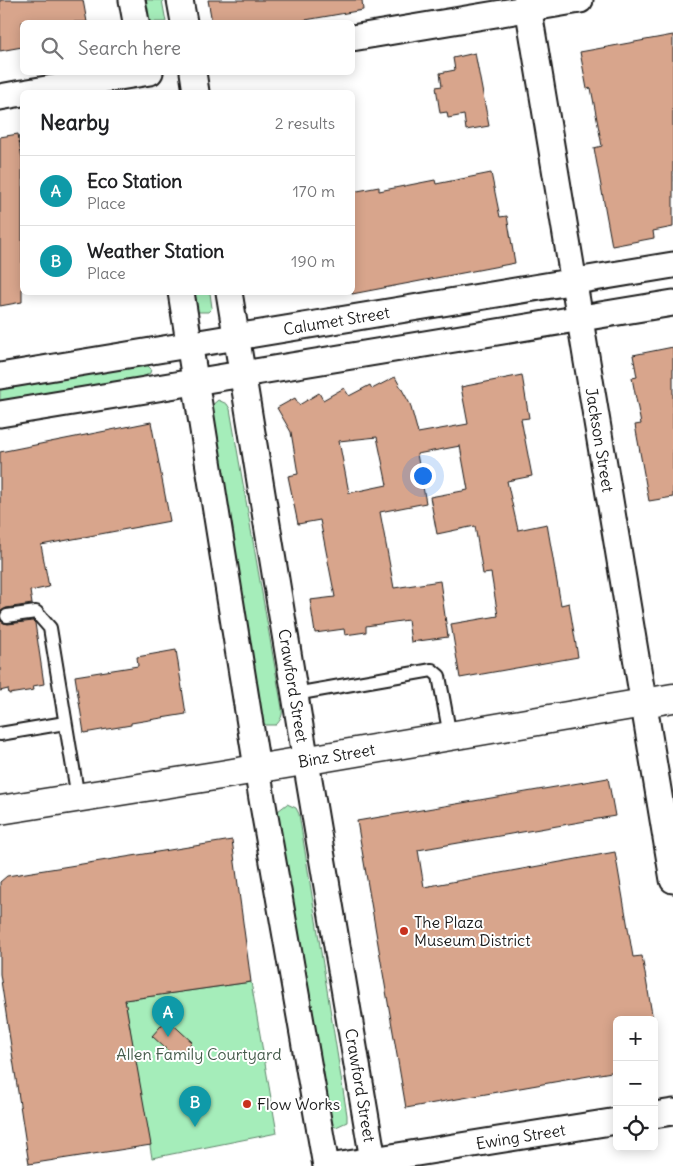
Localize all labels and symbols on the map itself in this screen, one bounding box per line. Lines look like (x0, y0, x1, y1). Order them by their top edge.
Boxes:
street label: Calumet Street (282, 302, 392, 339)
street label: Jackson Street (581, 386, 619, 494)
your location (410, 463, 436, 489)
street label: Crawford Street (274, 627, 313, 745)
street label: Binz Street (297, 739, 377, 772)
place label: The Plaza Museum District (414, 912, 531, 950)
marker: The Plaza Museum District (398, 925, 410, 937)
pin: A (152, 996, 184, 1037)
street label: Crawford Street (341, 1027, 380, 1144)
park label: Allen Family Courtyard (116, 1044, 282, 1064)
pin: B (179, 1086, 211, 1127)
place label: Flow Works (257, 1094, 340, 1114)
marker: Flow Works (241, 1098, 253, 1110)
street label: Ewing Street (475, 1119, 567, 1153)

